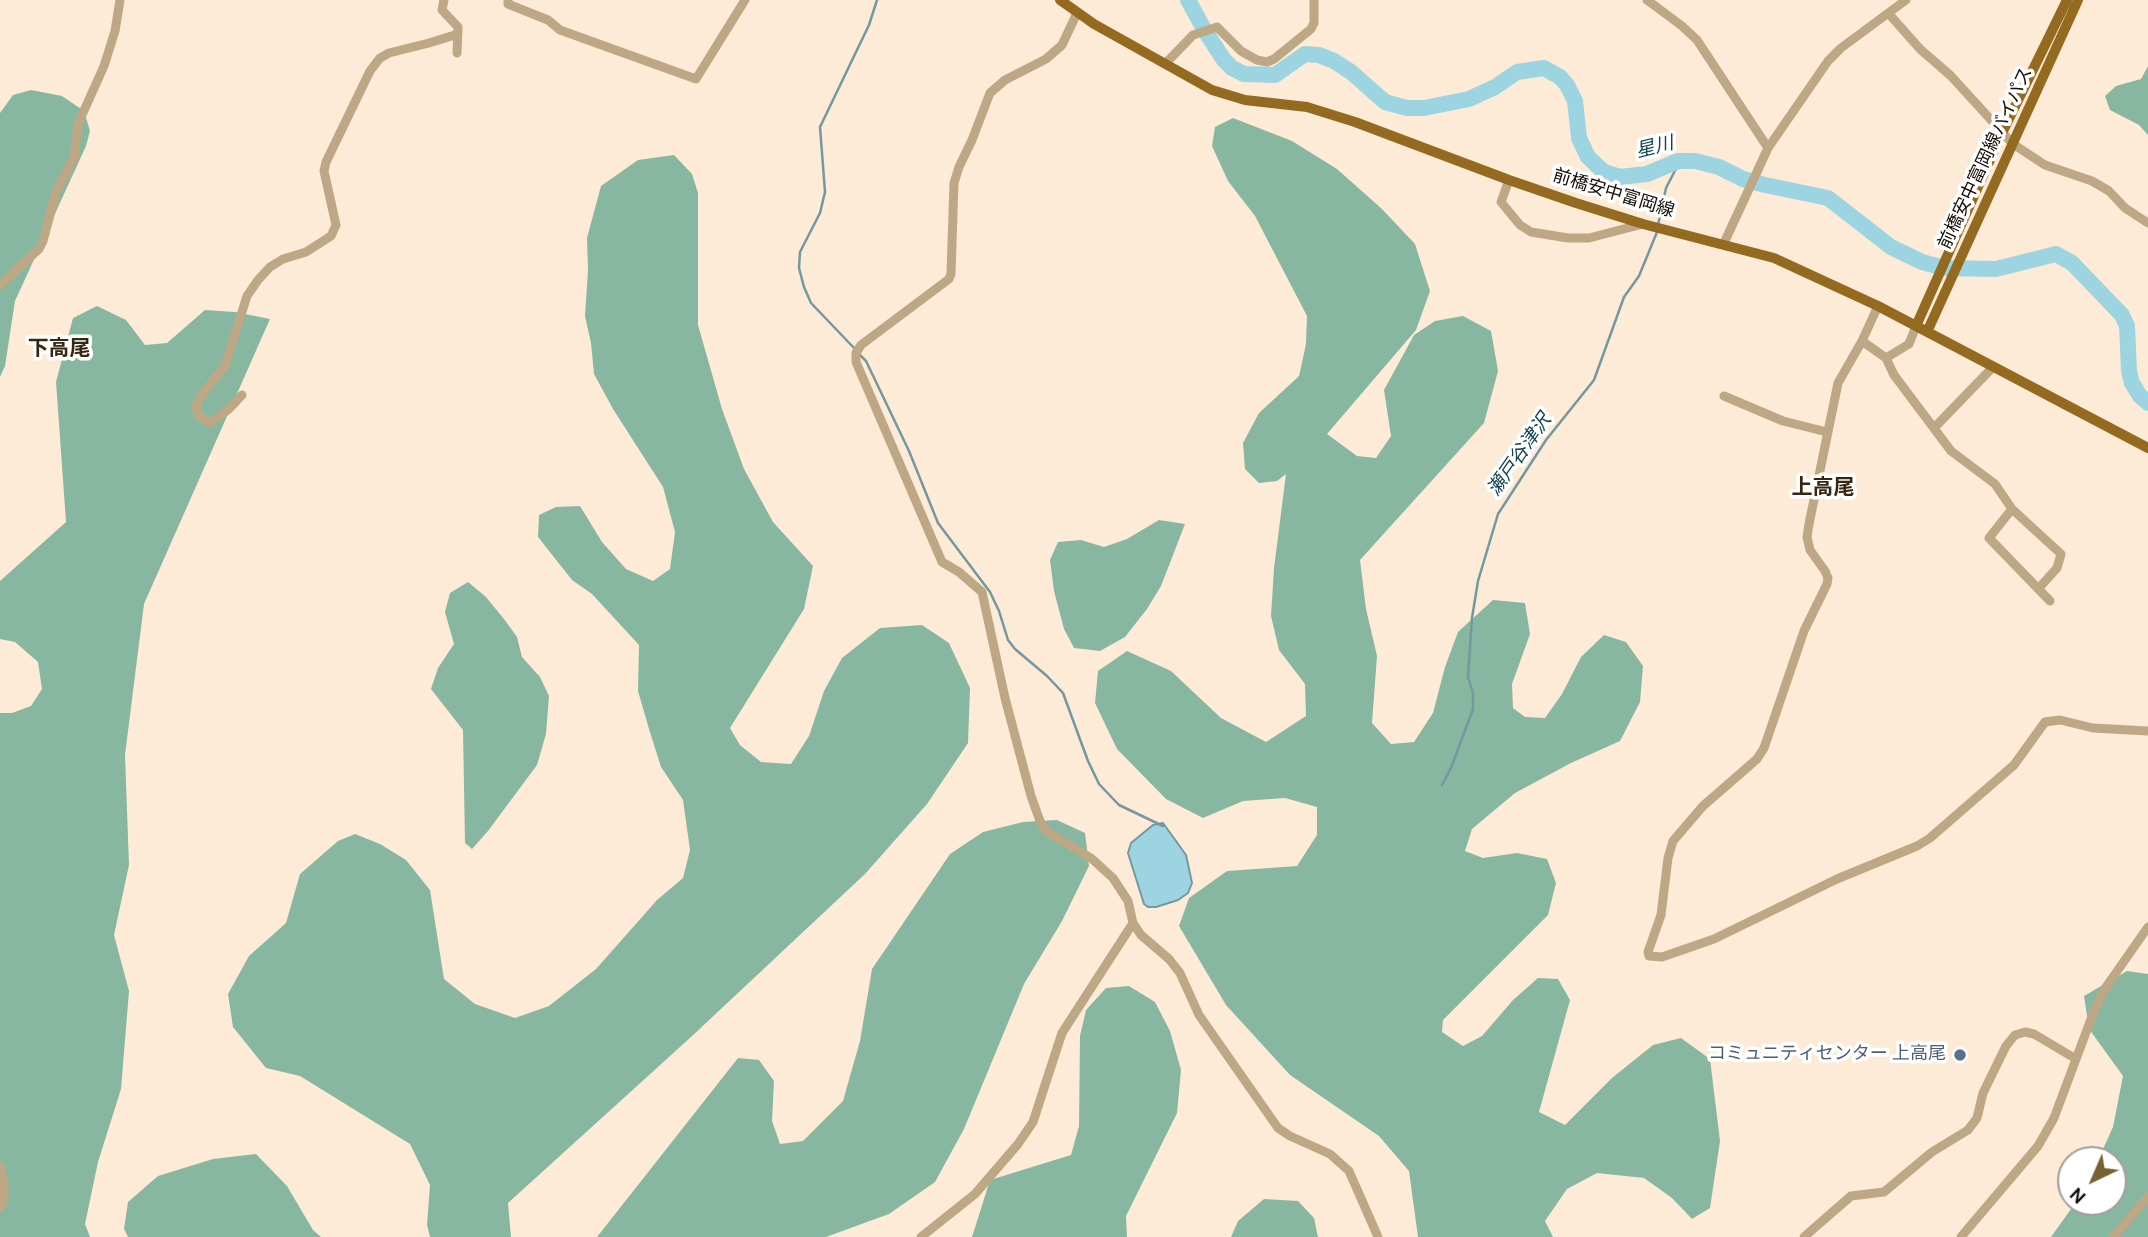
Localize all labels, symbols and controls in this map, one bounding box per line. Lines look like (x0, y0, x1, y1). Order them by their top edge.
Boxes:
street label: 前橋安中富岡線バイパス (1935, 65, 2039, 253)
water label: 星川 (1634, 133, 1676, 165)
street label: 前橋安中富岡線 (1550, 166, 1676, 224)
district label: 下高尾 (28, 338, 90, 364)
water label: 瀬戸谷津沢 (1484, 411, 1558, 501)
district label: 上高尾 (1792, 477, 1854, 503)
place label: コミュニティセンター 上高尾 (1708, 1044, 1946, 1066)
marker: コミュニティセンター 上高尾 (1952, 1047, 1968, 1063)
north arrow (2057, 1146, 2127, 1216)
text: N (2066, 1181, 2092, 1208)

